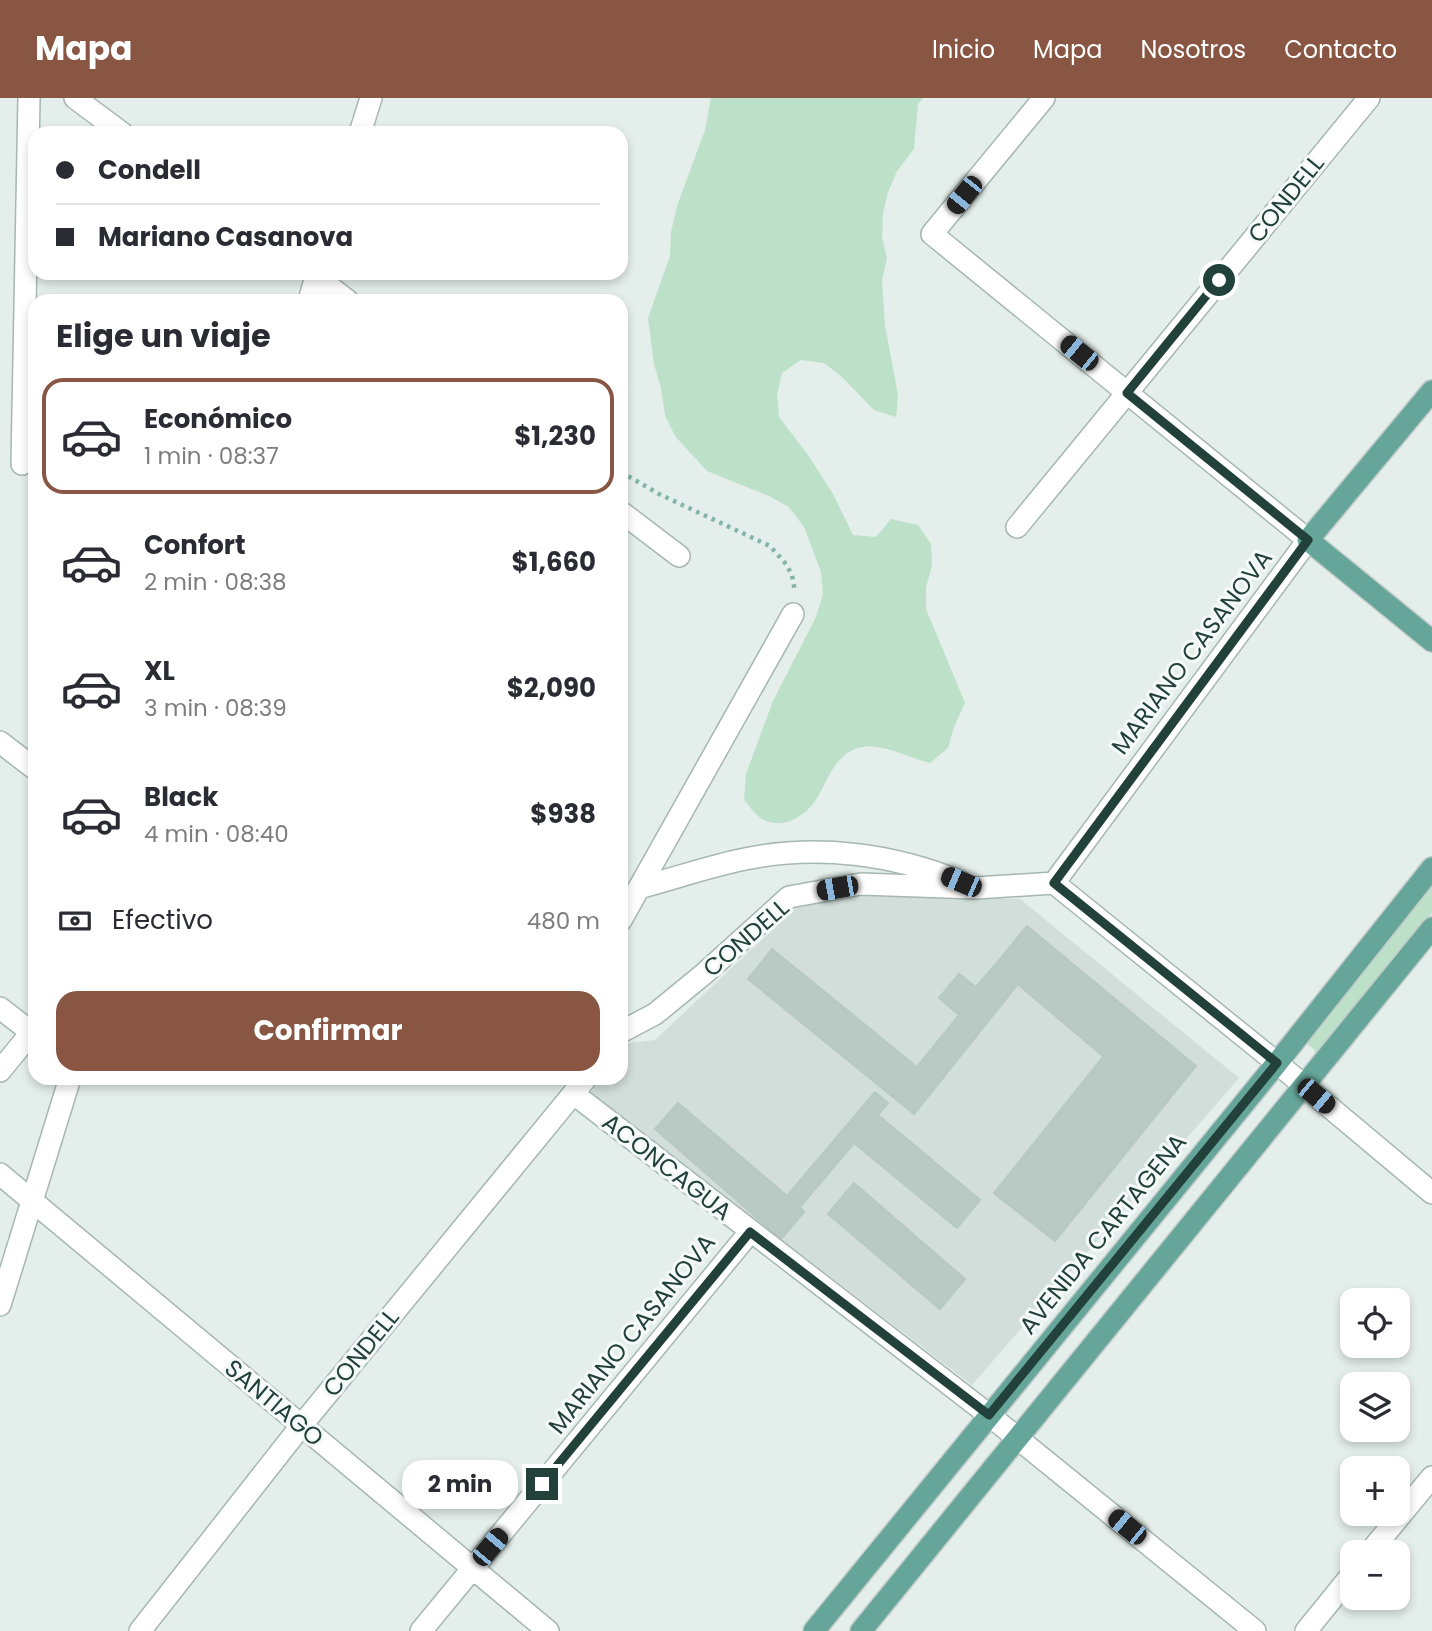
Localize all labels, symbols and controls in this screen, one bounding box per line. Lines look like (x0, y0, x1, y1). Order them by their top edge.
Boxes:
text: Mapa (35, 25, 133, 72)
text: Inicio (932, 33, 995, 66)
text: Mapa (1033, 33, 1102, 66)
text: Nosotros (1140, 33, 1246, 66)
text: Contacto (1284, 33, 1397, 66)
street label: CONDELL (1240, 148, 1331, 250)
text: Condell (98, 152, 201, 188)
car (943, 172, 986, 218)
text: Mariano Casanova (98, 219, 353, 255)
route start (1203, 264, 1235, 296)
text: Elige un viaje (56, 313, 271, 358)
car (1057, 332, 1102, 374)
text: Económico (144, 401, 292, 437)
icon: car (60, 405, 123, 468)
text: $1,230 (514, 418, 596, 454)
text: 1 min · 08:37 (144, 440, 279, 472)
text: Confort (144, 527, 246, 563)
icon: car (60, 531, 123, 594)
street label: MARIANO CASANOVA (1104, 542, 1280, 761)
text: $1,660 (512, 544, 596, 580)
text: 2 min · 08:38 (144, 566, 287, 598)
text: XL (144, 653, 175, 689)
icon: car (60, 657, 123, 720)
text: $2,090 (507, 670, 596, 706)
text: 3 min · 08:39 (144, 692, 287, 724)
text: Black (144, 779, 218, 815)
icon: car (60, 783, 123, 846)
text: $938 (530, 796, 596, 832)
text: 4 min · 08:40 (144, 818, 289, 850)
car (938, 864, 985, 900)
car (815, 874, 860, 902)
street label: CONDELL (695, 891, 796, 984)
icon: cash (56, 902, 94, 940)
text: Efectivo (112, 902, 213, 938)
text: 480 m (527, 905, 600, 937)
button: Confirmar (56, 991, 600, 1071)
car (1294, 1074, 1339, 1118)
street label: ACONCAGUA (596, 1106, 739, 1228)
street label: AVENIDA CARTAGENA (1011, 1126, 1194, 1341)
street label: MARIANO CASANOVA (541, 1227, 723, 1441)
map controls (1340, 1288, 1410, 1610)
button: locate (1340, 1288, 1410, 1358)
street label: CONDELL (315, 1302, 406, 1404)
street label: SANTIAGO (218, 1351, 331, 1454)
button: layers (1340, 1372, 1410, 1442)
button: + (1340, 1456, 1410, 1526)
callout: 2 min (402, 1460, 518, 1508)
text: 2 min (428, 1468, 492, 1500)
route end (526, 1468, 558, 1500)
car (1105, 1506, 1150, 1548)
car (469, 1524, 512, 1570)
button: − (1340, 1540, 1410, 1610)

